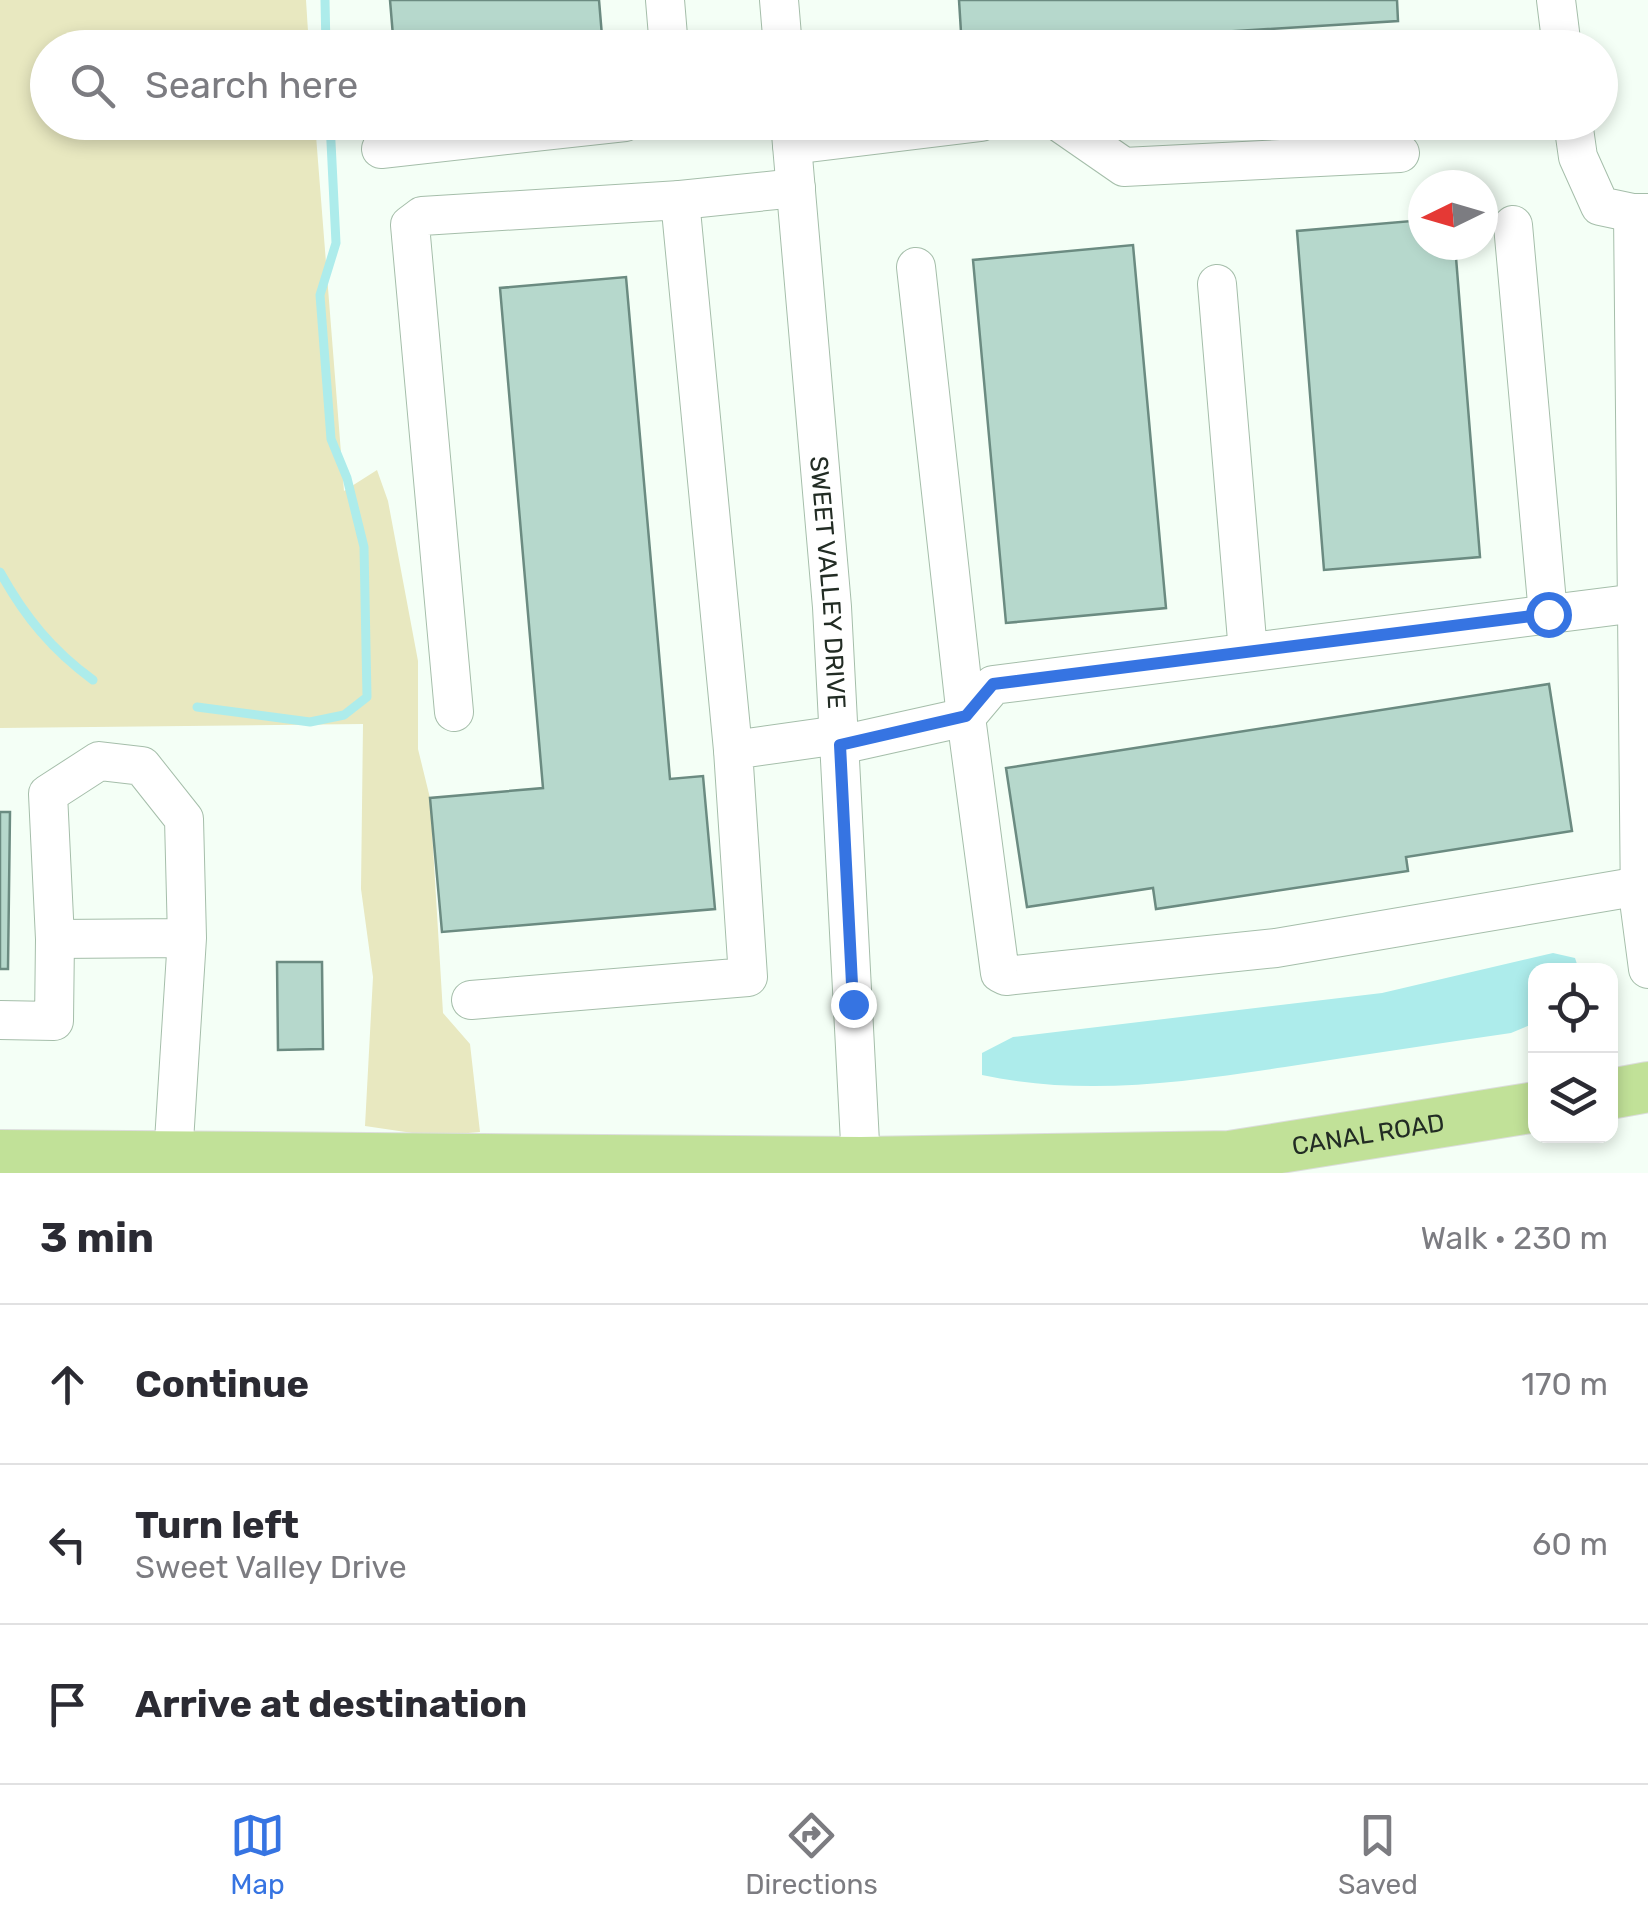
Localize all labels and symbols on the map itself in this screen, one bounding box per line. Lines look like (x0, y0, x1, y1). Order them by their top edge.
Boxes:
north arrow (1408, 170, 1498, 260)
street label: SWEET VALLEY DRIVE (804, 455, 851, 710)
route start (1526, 592, 1572, 638)
route end (831, 982, 877, 1028)
street label: CANAL ROAD (1290, 1108, 1447, 1161)

